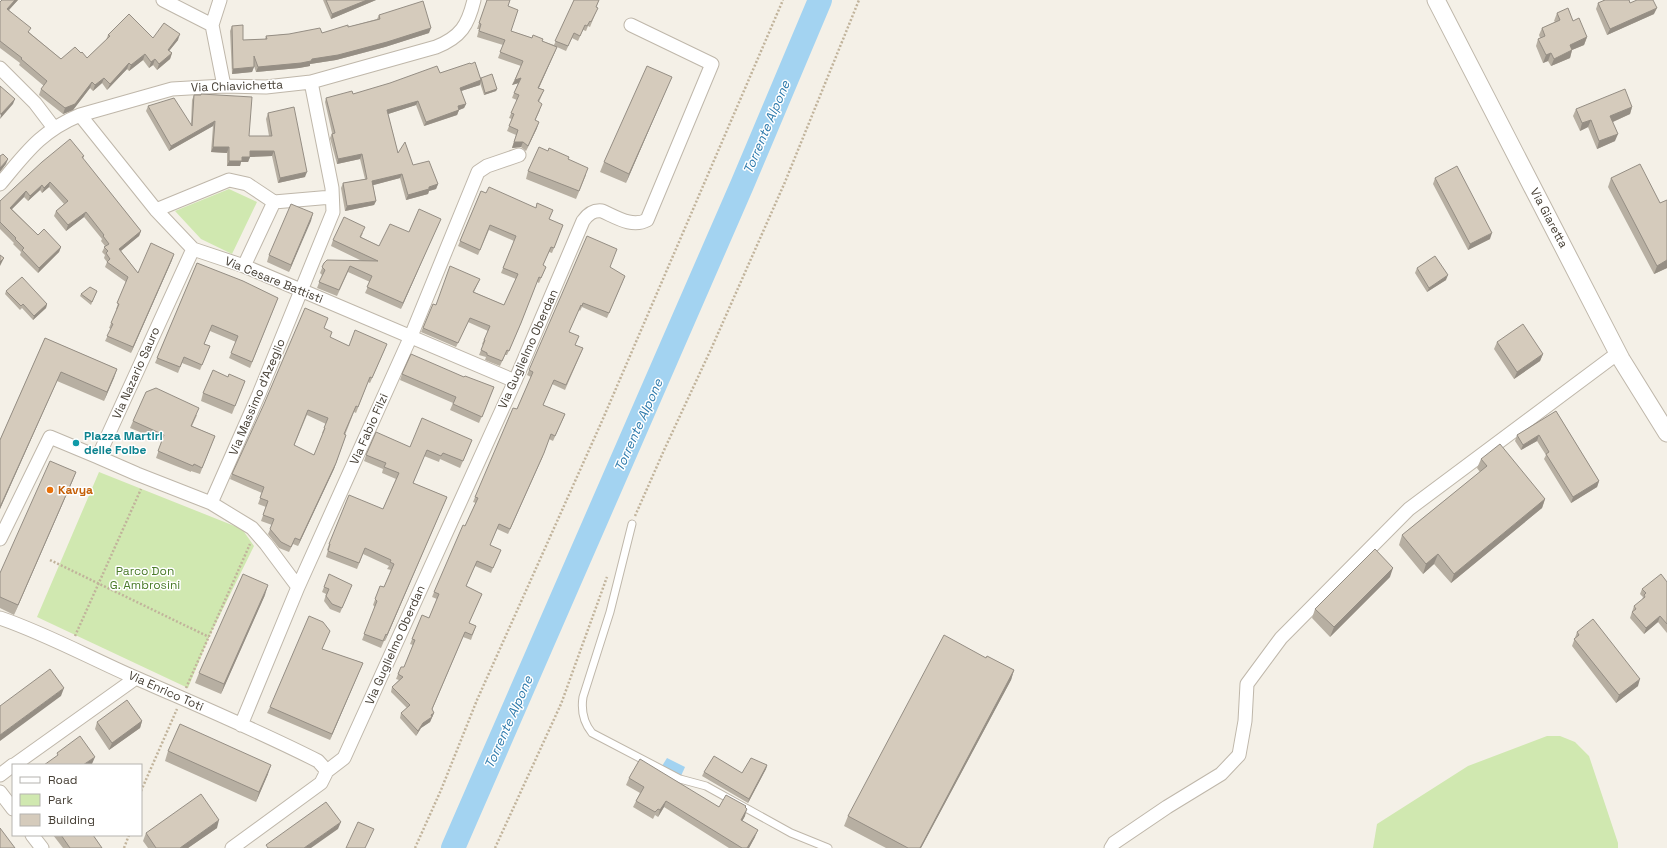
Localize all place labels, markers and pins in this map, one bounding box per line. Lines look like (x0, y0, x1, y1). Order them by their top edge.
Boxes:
place label: Piazza Martiri delle Foibe (84, 428, 163, 458)
marker: Piazza Martiri delle Foibe (71, 438, 81, 448)
place label: Kavya (58, 482, 93, 498)
marker: Kavya (45, 485, 55, 495)

